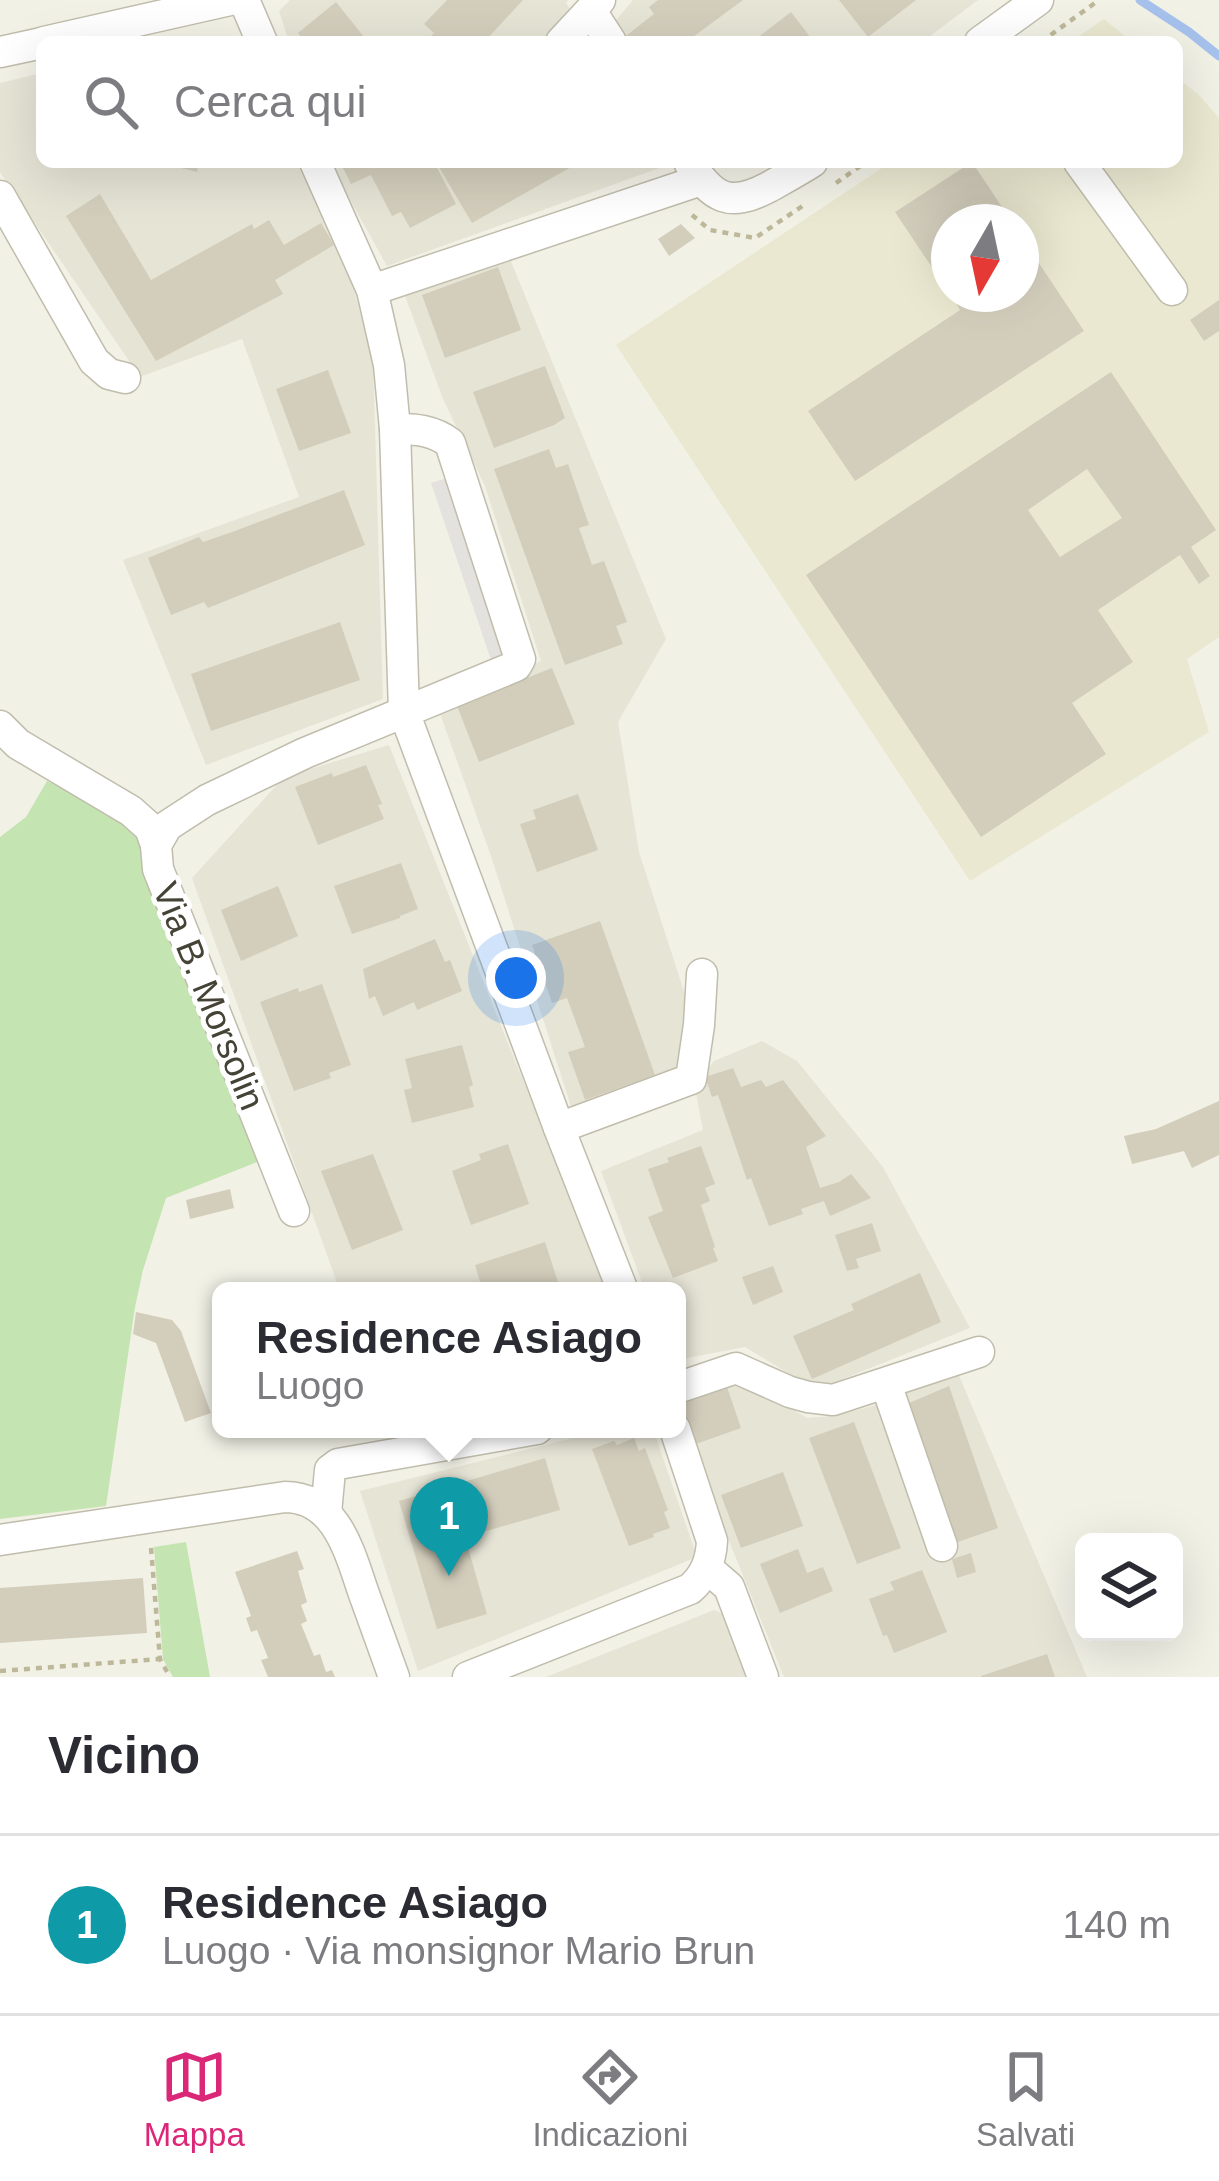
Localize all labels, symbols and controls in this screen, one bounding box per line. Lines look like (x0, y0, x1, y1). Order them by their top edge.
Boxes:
search box (36, 36, 1183, 168)
icon: search (78, 69, 144, 135)
text: Cerca qui (174, 76, 367, 127)
north arrow (931, 204, 1039, 312)
street label: Via B. Morsolin (145, 876, 273, 1116)
your location (486, 948, 546, 1008)
popup (212, 1282, 686, 1438)
text: Residence Asiago (256, 1312, 642, 1363)
text: Luogo (256, 1364, 364, 1407)
pin: 1 (410, 1477, 488, 1576)
map controls (1075, 1533, 1183, 1641)
button: layers (1075, 1533, 1183, 1641)
text: Vicino (48, 1727, 200, 1784)
text: Residence Asiago (162, 1877, 548, 1928)
text: 1 (76, 1903, 98, 1946)
text: 140 m (1063, 1903, 1171, 1946)
text: Luogo · Via monsignor Mario Brun (162, 1929, 755, 1972)
tab: Mappa (144, 2044, 245, 2154)
tab: Indicazioni (532, 2044, 688, 2154)
tab: Salvati (976, 2044, 1075, 2154)

